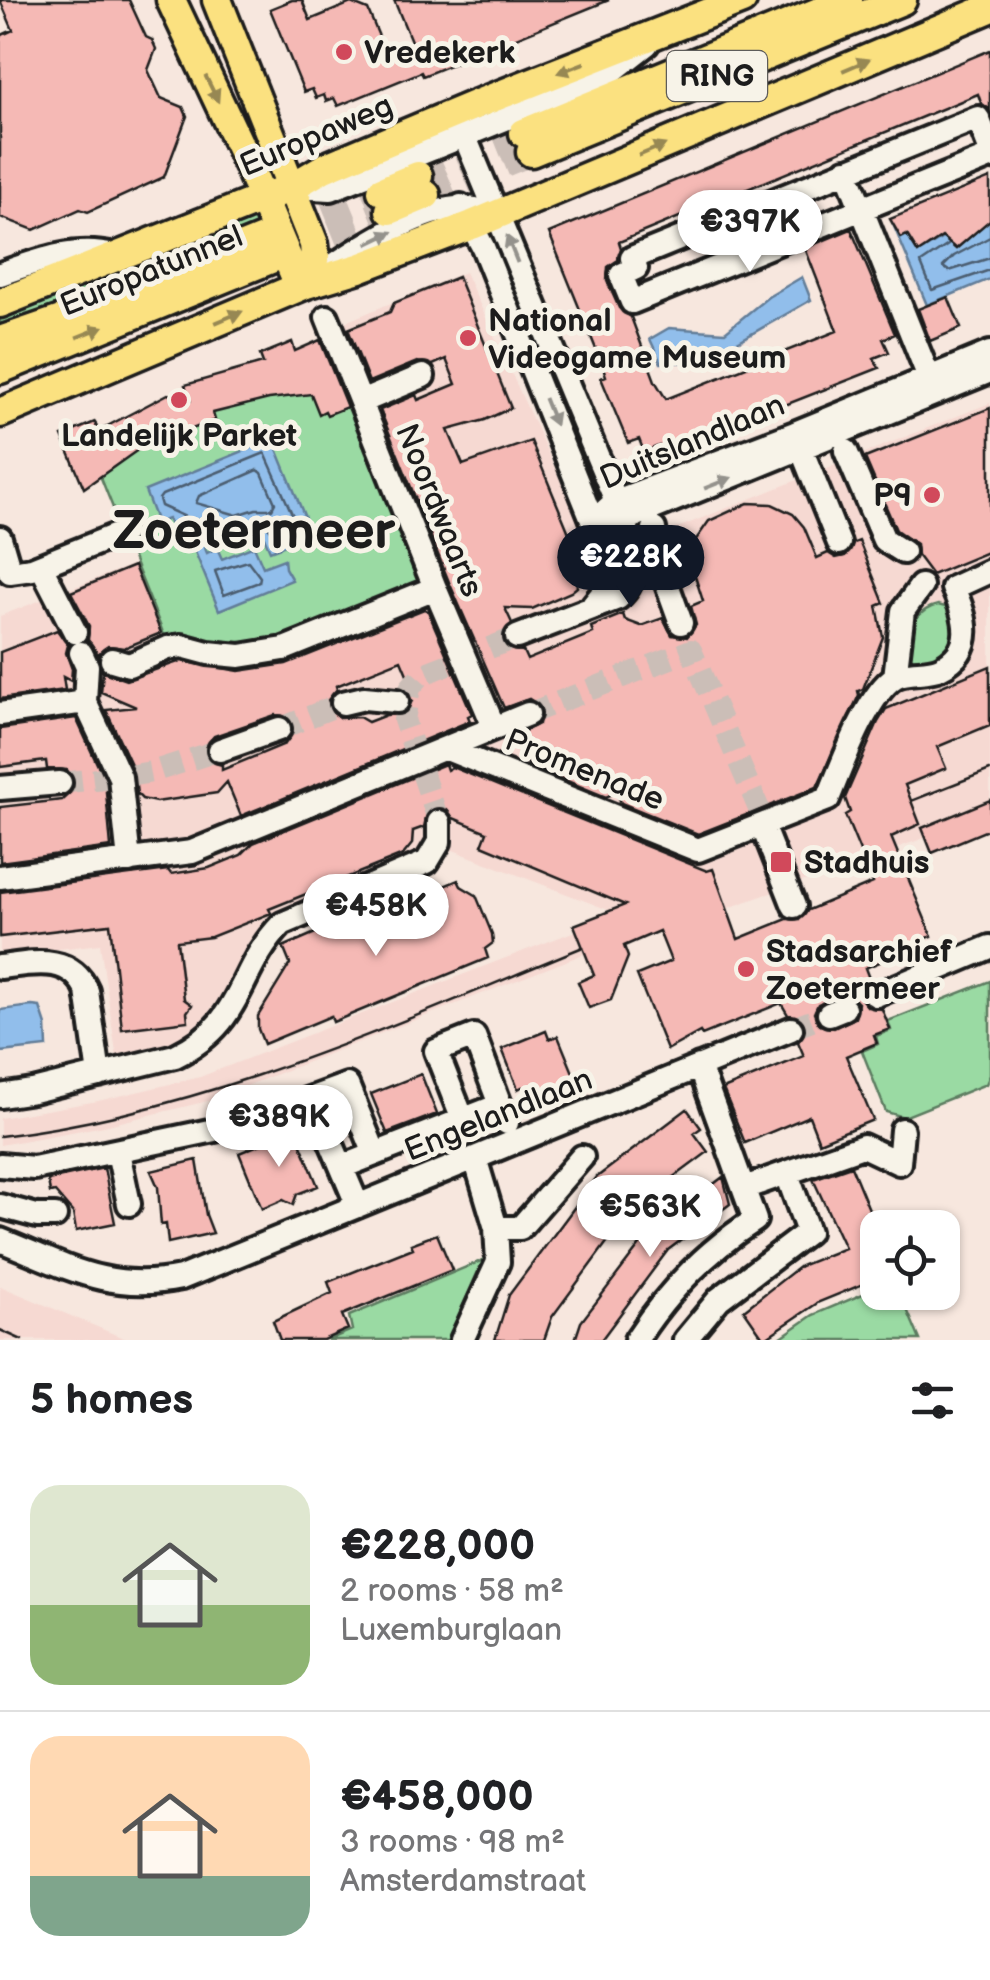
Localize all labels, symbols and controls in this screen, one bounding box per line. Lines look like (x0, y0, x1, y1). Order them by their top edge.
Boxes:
place label: Vredekerk (364, 34, 515, 73)
marker: Vredekerk (333, 41, 355, 63)
road number: RING (667, 51, 767, 101)
one-way arrow (841, 56, 871, 72)
one-way arrow (555, 61, 585, 76)
one-way arrow (203, 74, 220, 103)
street label: Europaweg (234, 87, 399, 186)
one-way arrow (638, 142, 667, 158)
pin: €397K (680, 190, 820, 275)
text: €397K (700, 203, 801, 242)
street label: Europatunnel (55, 217, 249, 326)
one-way arrow (366, 230, 395, 247)
one-way arrow (504, 234, 520, 264)
place label: National Videogame Museum (488, 302, 786, 378)
one-way arrow (214, 309, 244, 325)
one-way arrow (75, 324, 105, 340)
marker: National Videogame Museum (457, 327, 479, 349)
street label: Duitslandlaan (594, 386, 791, 499)
marker: Landelijk Parket (168, 389, 190, 411)
one-way arrow (542, 398, 558, 428)
place label: Landelijk Parket (61, 417, 297, 456)
street label: Noordwaarts (386, 418, 491, 603)
one-way arrow (704, 474, 734, 490)
place label: P9 (873, 477, 912, 516)
marker: P9 (921, 484, 943, 506)
district label: Zoetermeer (113, 501, 396, 564)
pin: €228K (561, 525, 701, 610)
text: €228K (579, 538, 683, 577)
street label: Promenade (499, 721, 670, 820)
place label: Stadhuis (804, 844, 930, 883)
marker: Stadhuis (768, 849, 794, 875)
pin: €458K (306, 874, 446, 959)
text: €458K (325, 887, 427, 926)
place label: Stadsarchief Zoetermeer (766, 933, 953, 1009)
marker: Stadsarchief Zoetermeer (735, 958, 757, 980)
street label: Engelandlaan (399, 1060, 598, 1171)
pin: €389K (209, 1085, 349, 1170)
text: €389K (228, 1098, 330, 1137)
pin: €563K (580, 1175, 720, 1260)
text: €563K (599, 1188, 701, 1227)
map controls (860, 1210, 960, 1310)
button: locate (860, 1210, 960, 1310)
icon: filters (905, 1373, 960, 1428)
text: 5 homes (30, 1375, 193, 1426)
text: €228,000 (340, 1521, 535, 1572)
icon: home (110, 1525, 230, 1645)
text: 2 rooms · 58 m² (340, 1572, 564, 1611)
text: Luxemburglaan (340, 1611, 562, 1650)
text: €458,000 (340, 1772, 534, 1823)
icon: home (110, 1776, 230, 1896)
text: 3 rooms · 98 m² (340, 1823, 565, 1862)
text: Amsterdamstraat (340, 1862, 586, 1901)

